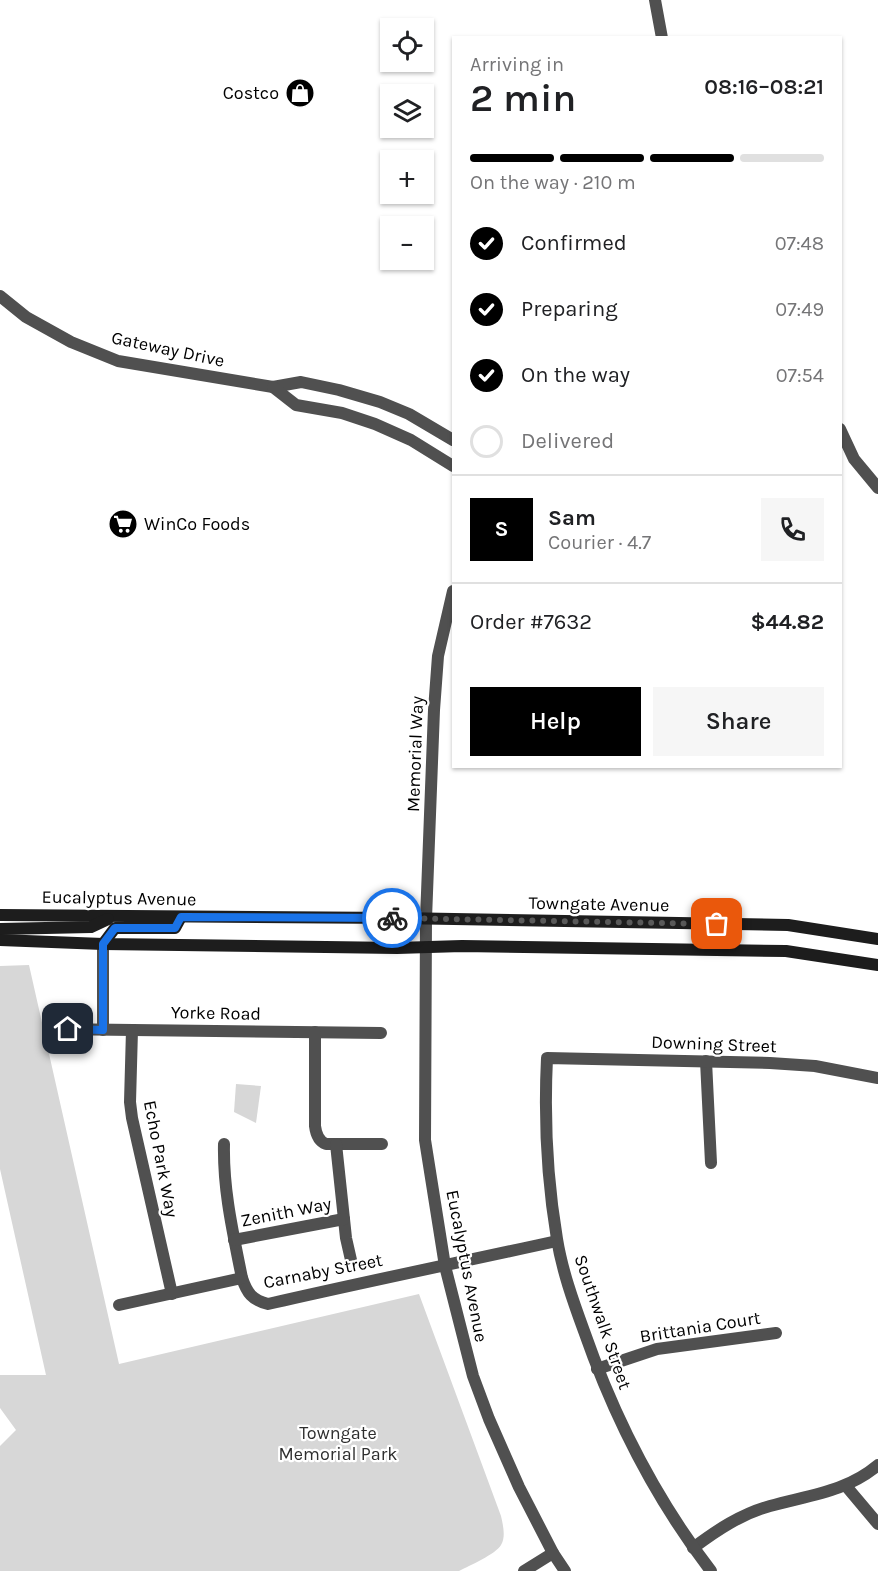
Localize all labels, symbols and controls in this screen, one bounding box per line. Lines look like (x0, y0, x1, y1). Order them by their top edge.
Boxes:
map controls (380, 18, 434, 270)
button: locate (380, 18, 434, 72)
text: Arriving in (470, 53, 564, 76)
text: 08:16–08:21 (704, 74, 824, 100)
text: 2 min (470, 75, 576, 121)
shop icon: Costco (284, 77, 316, 109)
place label: Costco (223, 82, 279, 104)
button: layers (380, 84, 434, 138)
button: + (380, 150, 434, 204)
text: On the way · 210 m (470, 171, 636, 194)
button: − (380, 216, 434, 270)
icon: check (470, 227, 503, 260)
text: Confirmed (521, 230, 627, 256)
text: 07:48 (775, 232, 824, 255)
icon: check (470, 293, 503, 326)
text: Preparing (521, 296, 618, 322)
text: 07:49 (775, 298, 824, 321)
street label: Gateway Drive (109, 326, 227, 372)
icon: check (470, 359, 503, 392)
text: On the way (521, 362, 630, 388)
text: 07:54 (776, 364, 824, 387)
text: Delivered (521, 428, 614, 454)
button: phone (761, 498, 824, 561)
text: Sam (548, 505, 596, 531)
supermarket icon: WinCo Foods (107, 508, 139, 540)
place label: WinCo Foods (144, 513, 250, 535)
text: S (494, 516, 509, 542)
text: Courier · 4.7 (548, 531, 651, 554)
text: Order #7632 (470, 609, 592, 635)
text: $44.82 (750, 609, 824, 635)
button: Help (470, 687, 641, 756)
button: Share (653, 687, 824, 756)
street label: Memorial Way (402, 695, 428, 812)
street label: Eucalyptus Avenue (41, 886, 197, 910)
courier (362, 888, 422, 948)
street label: Towngate Avenue (528, 892, 670, 916)
pin (691, 898, 742, 949)
icon: bike (376, 902, 409, 935)
icon: bag (700, 907, 733, 940)
street label: Yorke Road (171, 1001, 261, 1025)
pin (42, 1003, 93, 1054)
icon: home (51, 1012, 84, 1045)
street label: Downing Street (651, 1031, 777, 1057)
street label: Echo Park Way (139, 1099, 183, 1220)
street label: Eucalyptus Avenue (441, 1188, 493, 1344)
street label: Zenith Way (239, 1192, 334, 1232)
street label: Carnaby Street (262, 1249, 385, 1293)
street label: Southwalk Street (570, 1252, 636, 1392)
street label: Brittania Court (638, 1307, 762, 1347)
park label: Towngate Memorial Park (279, 1422, 397, 1465)

